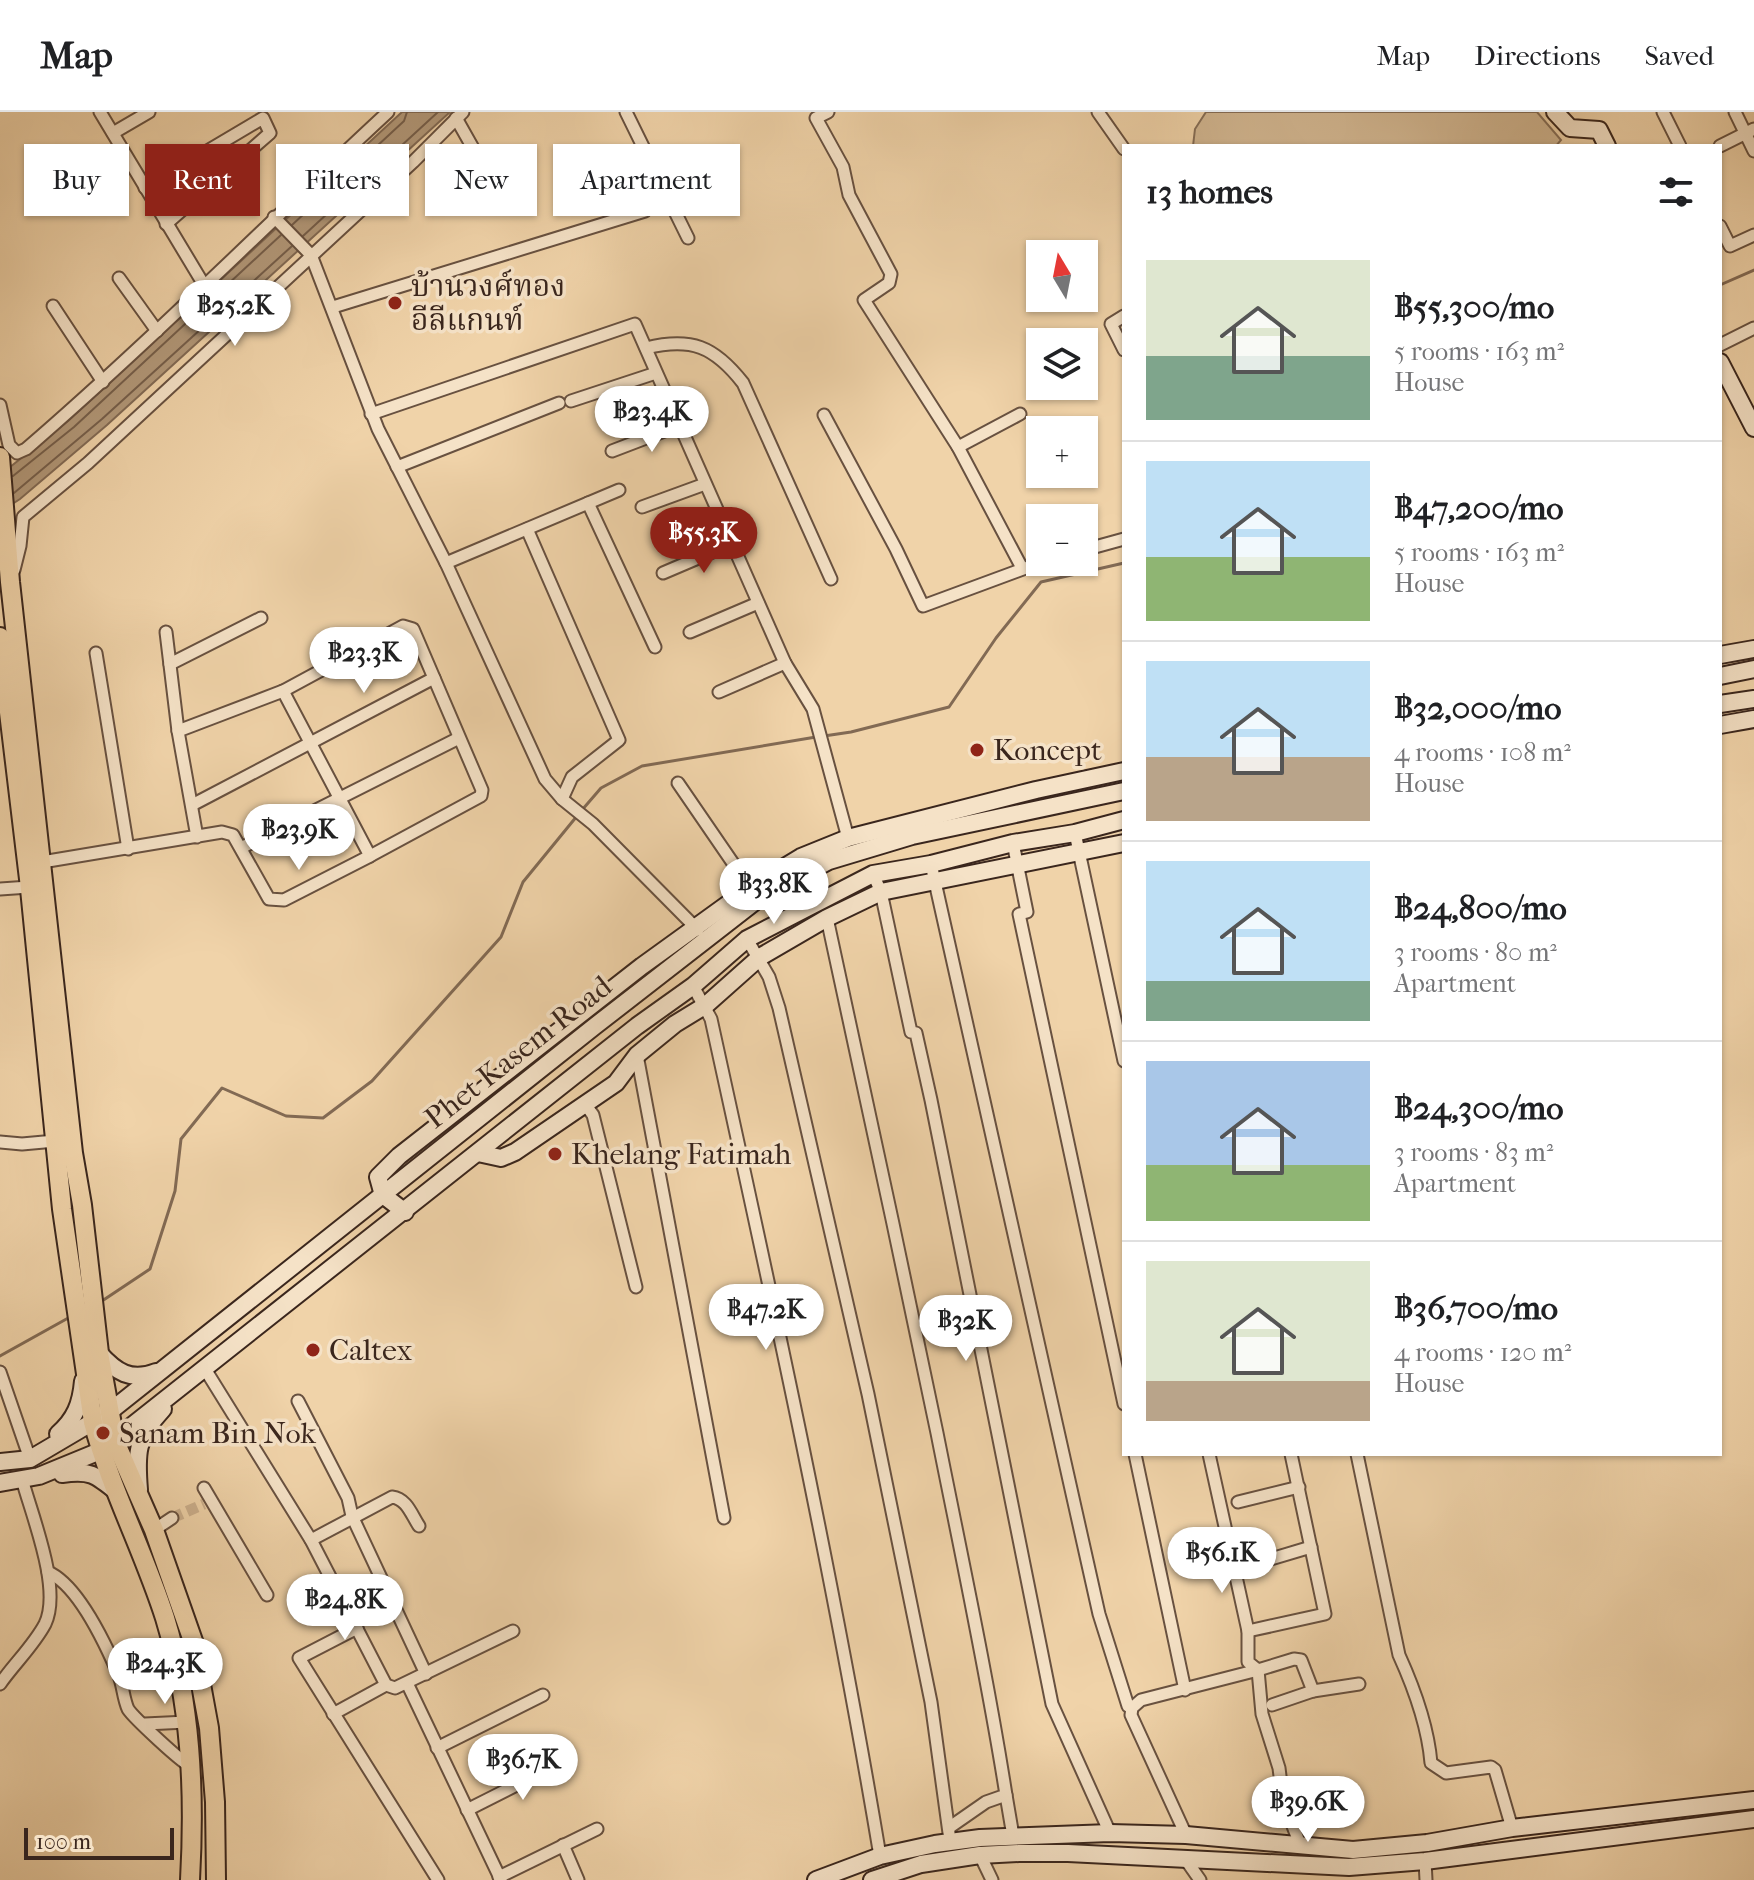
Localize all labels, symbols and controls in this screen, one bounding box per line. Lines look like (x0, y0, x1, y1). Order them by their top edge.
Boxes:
text: Map (40, 33, 113, 78)
text: Map (1377, 39, 1430, 72)
text: Directions (1474, 39, 1601, 72)
text: Saved (1645, 39, 1714, 72)
chip: Buy (24, 144, 129, 216)
chip: Rent (145, 144, 260, 216)
chip: Filters (276, 144, 409, 216)
chip: New (425, 144, 537, 216)
chip: Apartment (553, 144, 740, 216)
icon: filters (1654, 170, 1698, 214)
text: 13 homes (1146, 172, 1273, 212)
north arrow (1026, 240, 1098, 312)
map controls (1026, 240, 1098, 576)
place label: บ้านวงศ์ทอง อีลีแกนท์ (411, 269, 565, 338)
pin: ฿25.2K (170, 280, 300, 348)
text: ฿55,300/mo (1394, 287, 1554, 327)
text: ฿25.2K (197, 290, 273, 321)
icon: home (1210, 292, 1306, 388)
marker: บ้านวงศ์ทอง อีลีแกนท์ (386, 294, 404, 312)
button: layers (1026, 328, 1098, 400)
text: 5 rooms · 163 m² (1394, 336, 1564, 367)
text: House (1394, 367, 1464, 398)
pin: ฿23.4K (587, 386, 717, 454)
text: ฿23.4K (613, 396, 691, 427)
button: + (1026, 416, 1098, 488)
text: ฿47,200/mo (1394, 488, 1564, 528)
icon: home (1210, 493, 1306, 589)
button: − (1026, 504, 1098, 576)
pin: ฿55.3K (639, 507, 769, 575)
text: ฿55.3K (668, 517, 740, 548)
text: 5 rooms · 163 m² (1394, 537, 1564, 568)
text: House (1394, 568, 1464, 599)
pin: ฿23.3K (299, 627, 429, 695)
text: ฿23.3K (327, 637, 401, 668)
text: ฿32,000/mo (1394, 688, 1561, 728)
icon: home (1210, 693, 1306, 789)
place label: Koncept (993, 733, 1102, 768)
text: 4 rooms · 108 m² (1394, 737, 1571, 768)
marker: Koncept (968, 741, 986, 759)
text: House (1394, 768, 1464, 799)
pin: ฿23.9K (234, 804, 364, 872)
text: ฿23.9K (261, 814, 337, 845)
pin: ฿33.8K (709, 858, 839, 926)
text: ฿33.8K (738, 868, 810, 899)
text: ฿24,800/mo (1394, 888, 1567, 928)
icon: home (1210, 893, 1306, 989)
text: 3 rooms · 80 m² (1394, 937, 1557, 968)
street label: Phet Kasem Road (418, 968, 619, 1136)
text: Apartment (1394, 968, 1516, 999)
text: ฿24,300/mo (1394, 1088, 1563, 1128)
icon: home (1210, 1093, 1306, 1189)
place label: Khelang Fatimah (571, 1137, 791, 1172)
text: 3 rooms · 83 m² (1394, 1137, 1553, 1168)
marker: Khelang Fatimah (546, 1145, 564, 1163)
text: Apartment (1394, 1168, 1516, 1199)
pin: ฿47.2K (701, 1284, 831, 1352)
text: ฿36,700/mo (1394, 1288, 1558, 1328)
icon: home (1210, 1293, 1306, 1389)
text: ฿47.2K (727, 1294, 805, 1325)
pin: ฿32K (919, 1295, 1013, 1363)
text: ฿32K (937, 1305, 995, 1336)
place label: Caltex (329, 1333, 413, 1368)
text: 4 rooms · 120 m² (1394, 1337, 1571, 1368)
marker: Caltex (304, 1341, 322, 1359)
text: House (1394, 1368, 1464, 1399)
place label: Sanam Bin Nok (119, 1416, 316, 1451)
marker: Sanam Bin Nok (94, 1424, 112, 1442)
pin: ฿56.1K (1157, 1527, 1287, 1595)
text: ฿56.1K (1185, 1537, 1259, 1568)
pin: ฿24.8K (280, 1574, 410, 1642)
text: ฿24.8K (305, 1584, 385, 1615)
pin: ฿24.3K (100, 1638, 230, 1706)
text: ฿24.3K (126, 1648, 204, 1679)
pin: ฿36.7K (458, 1734, 588, 1802)
text: ฿36.7K (486, 1744, 560, 1775)
pin: ฿39.6K (1243, 1776, 1373, 1844)
text: ฿39.6K (1270, 1786, 1346, 1817)
scale bar (24, 1824, 174, 1860)
text: 100 m (36, 1829, 91, 1855)

